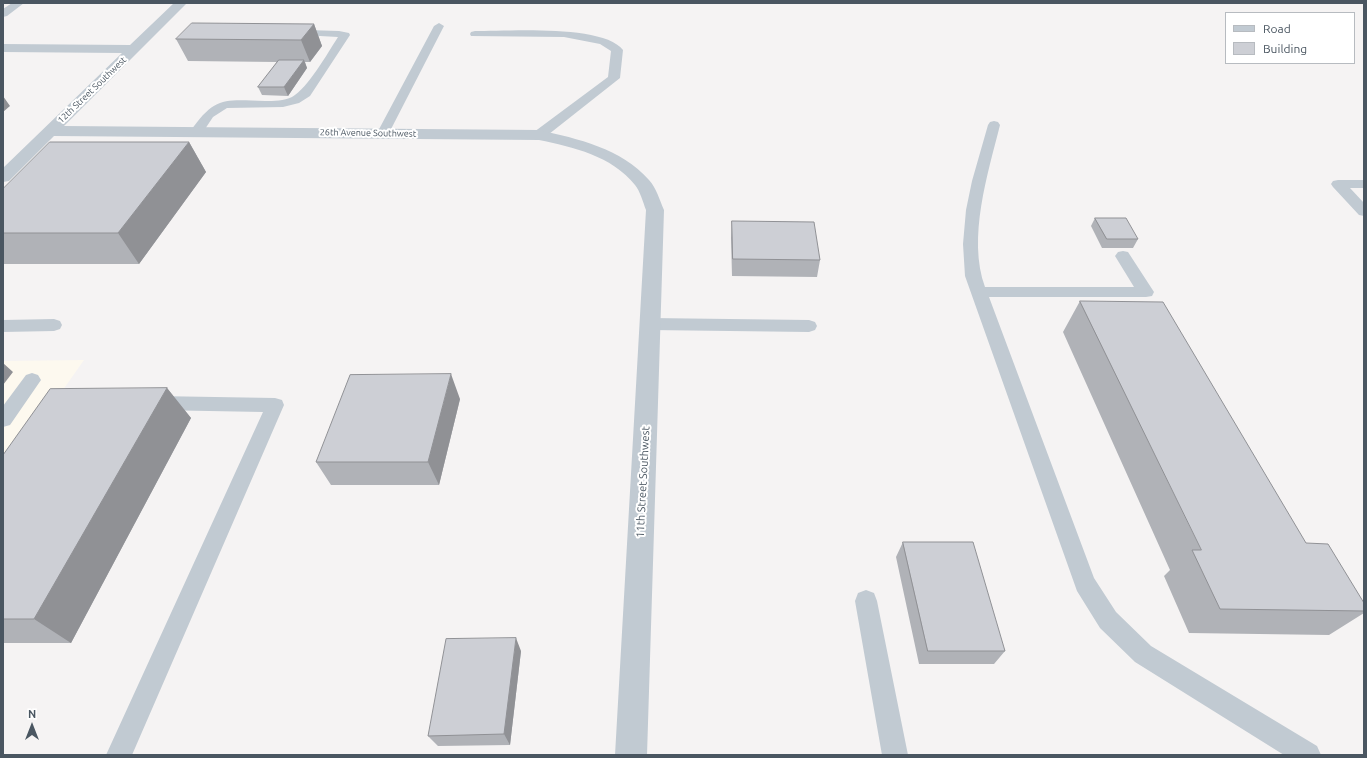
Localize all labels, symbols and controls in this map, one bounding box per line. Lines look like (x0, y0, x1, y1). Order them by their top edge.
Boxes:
legend (1225, 12, 1355, 64)
text: Road (1263, 22, 1291, 35)
text: Building (1263, 42, 1307, 55)
street label: 12th Street Southwest (55, 54, 129, 126)
street label: 26th Avenue Southwest (320, 127, 416, 139)
street label: 11th Street Southwest (633, 426, 653, 538)
north arrow (12, 706, 52, 746)
text: N (28, 708, 36, 720)

